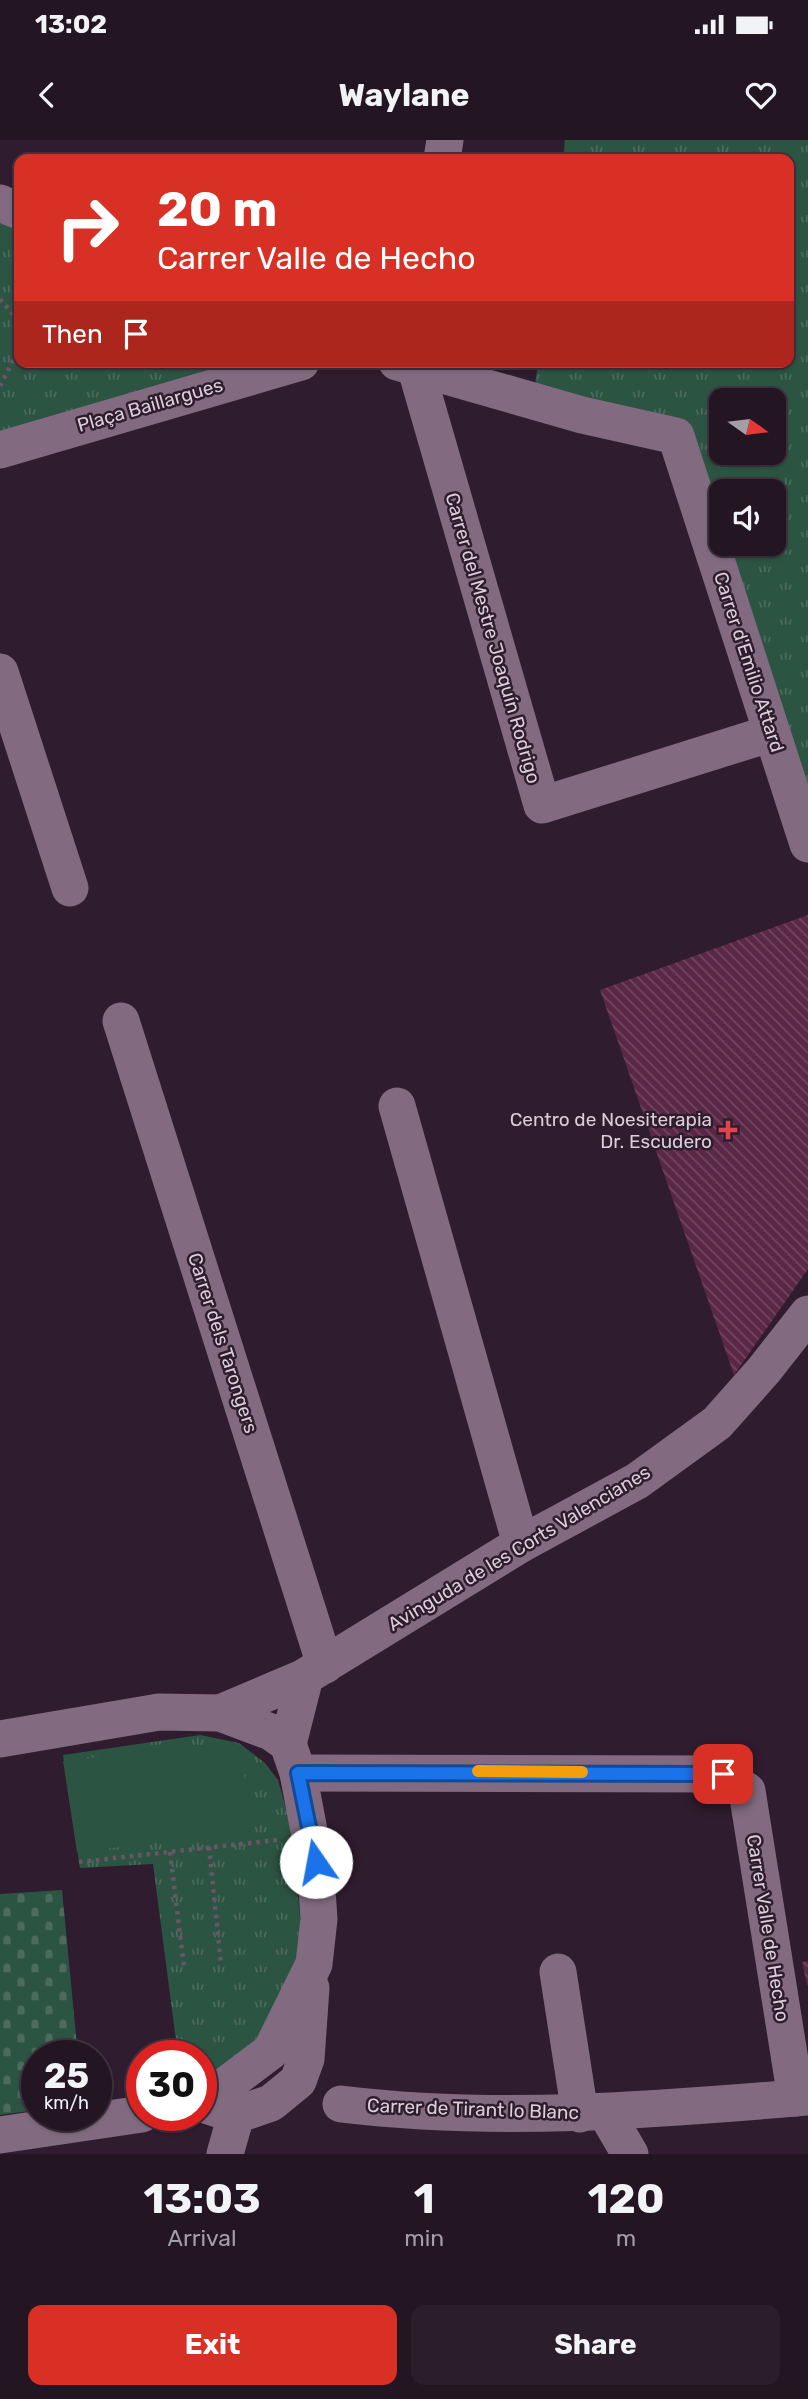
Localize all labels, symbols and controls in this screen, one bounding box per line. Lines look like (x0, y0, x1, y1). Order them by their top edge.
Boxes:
text: 13:02 (35, 9, 107, 40)
icon: back (28, 76, 66, 114)
text: Waylane (338, 76, 470, 114)
icon: heart (742, 76, 780, 114)
text: 20 m (157, 180, 278, 238)
icon: right (42, 182, 133, 273)
text: Carrer Valle de Hecho (157, 239, 476, 277)
icon: arrive (117, 315, 155, 353)
text: Then (42, 319, 103, 350)
street label: Plaça Baillargues (74, 373, 226, 437)
north arrow (709, 388, 786, 466)
map controls (709, 388, 786, 556)
button: sound (709, 479, 786, 556)
street label: Carrer del Mestre Joaquín Rodrigo (440, 490, 546, 786)
street label: Carrer d'Emilio Attard (709, 569, 789, 755)
place label: Centro de Noesiterapia Dr. Escudero (510, 1108, 712, 1153)
marker: Centro de Noesiterapia Dr. Escudero (718, 1120, 738, 1140)
street label: Carrer dels Tarongers (183, 1250, 263, 1436)
street label: Avinguda de les Corts Valencianes (384, 1460, 654, 1636)
pin (693, 1744, 753, 1804)
icon: arrive (704, 1755, 742, 1793)
position arrow (279, 1825, 353, 1899)
street label: Carrer Valle de Hecho (742, 1833, 794, 2023)
speed limit sign: 30 (126, 2040, 217, 2131)
text: 25 (44, 2055, 89, 2097)
text: km/h (44, 2092, 89, 2114)
street label: Carrer de Tirant lo Blanc (367, 2094, 579, 2124)
text: 13:03 (144, 2174, 261, 2224)
text: 1 (414, 2174, 435, 2224)
text: 120 (588, 2174, 664, 2224)
text: Arrival (168, 2224, 237, 2252)
text: min (404, 2224, 444, 2252)
text: m (616, 2224, 636, 2252)
button: Exit (28, 2305, 397, 2385)
button: Share (411, 2305, 780, 2385)

